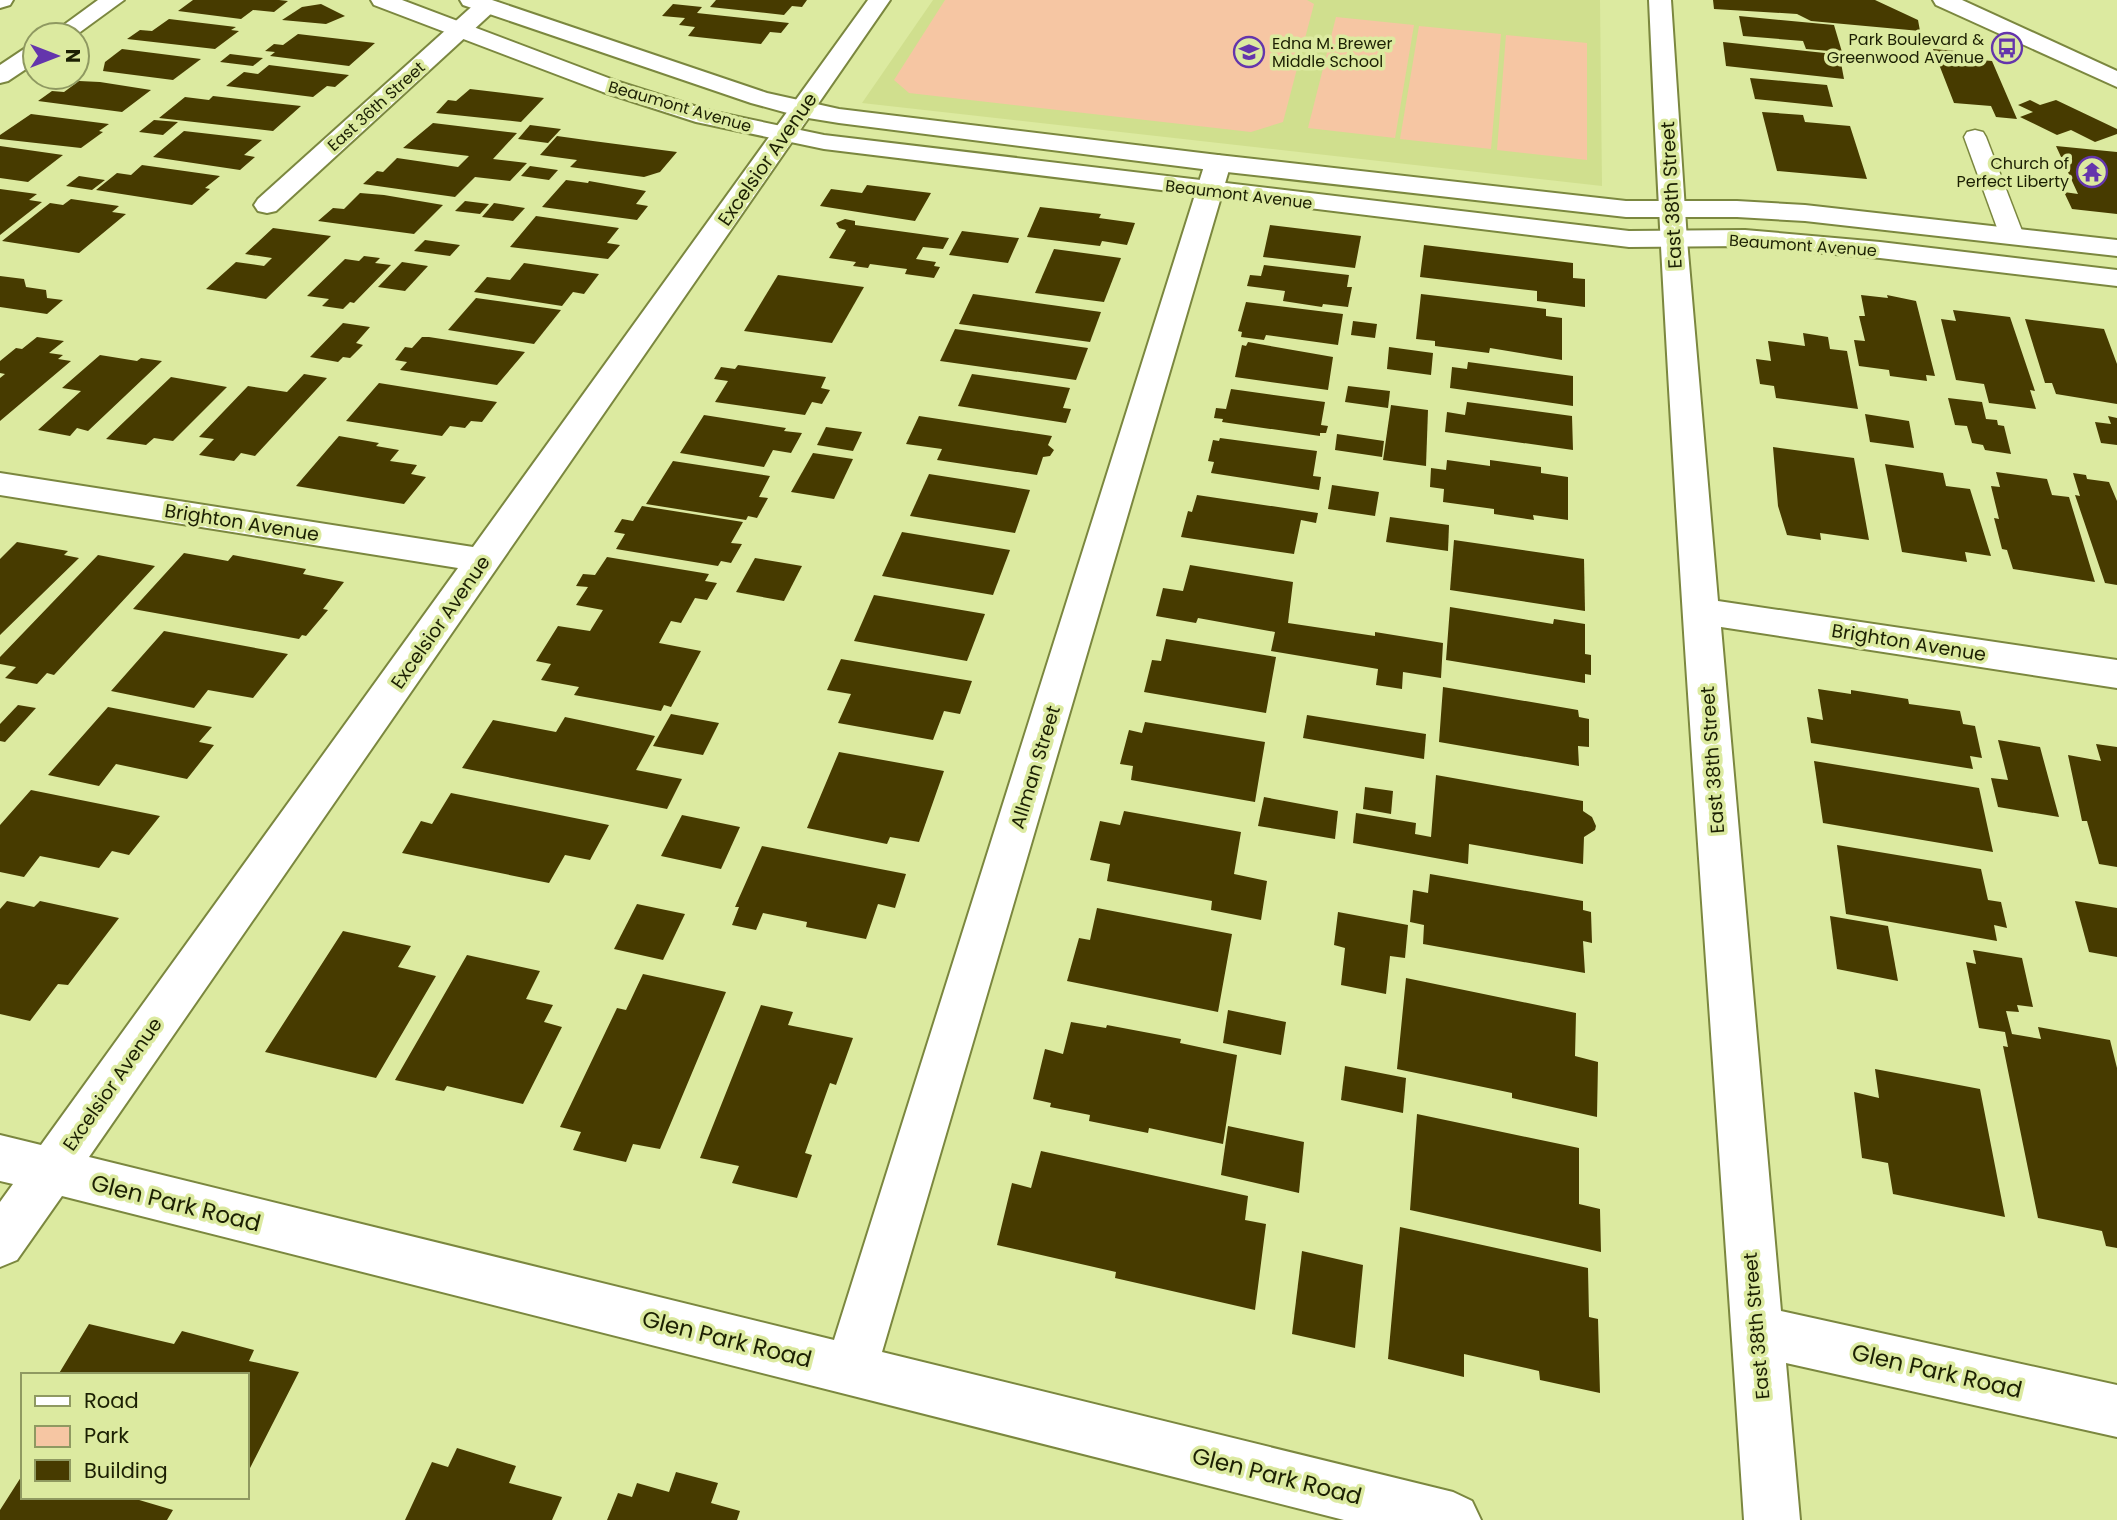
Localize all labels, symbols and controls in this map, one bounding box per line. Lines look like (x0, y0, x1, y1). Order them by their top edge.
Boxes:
north arrow (21, 21, 91, 91)
place label: Park Boulevard & Greenwood Avenue (1827, 28, 1984, 69)
bus stop icon: Park Boulevard & Greenwood Avenue (1990, 31, 2024, 65)
place label: Edna M. Brewer Middle School (1272, 32, 1392, 73)
school or university icon: Edna M. Brewer Middle School (1232, 35, 1266, 69)
text: N (59, 49, 86, 63)
street label: East 36th Street (322, 56, 430, 156)
street label: Beaumont Avenue (606, 75, 754, 138)
street label: Excelsior Avenue (711, 87, 824, 231)
street label: East 38th Street (1654, 121, 1689, 269)
place label: Church of Perfect Liberty (1956, 152, 2069, 193)
temple icon: Church of Perfect Liberty (2075, 155, 2109, 189)
street label: Beaumont Avenue (1164, 174, 1314, 215)
street label: Beaumont Avenue (1728, 229, 1878, 262)
street label: Brighton Avenue (163, 497, 321, 548)
street label: Excelsior Avenue (384, 550, 497, 694)
street label: Brighton Avenue (1830, 617, 1988, 668)
street label: East 38th Street (1694, 685, 1731, 834)
street label: Allman Street (1004, 702, 1067, 832)
street label: Excelsior Avenue (56, 1012, 169, 1156)
street label: Glen Park Road (88, 1166, 264, 1240)
street label: East 38th Street (1737, 1251, 1776, 1401)
street label: Glen Park Road (639, 1302, 815, 1376)
street label: Glen Park Road (1849, 1336, 2025, 1406)
legend (21, 1373, 248, 1499)
text: Road (84, 1386, 139, 1415)
text: Park (84, 1421, 129, 1450)
street label: Glen Park Road (1189, 1439, 1365, 1513)
text: Building (84, 1456, 168, 1485)

